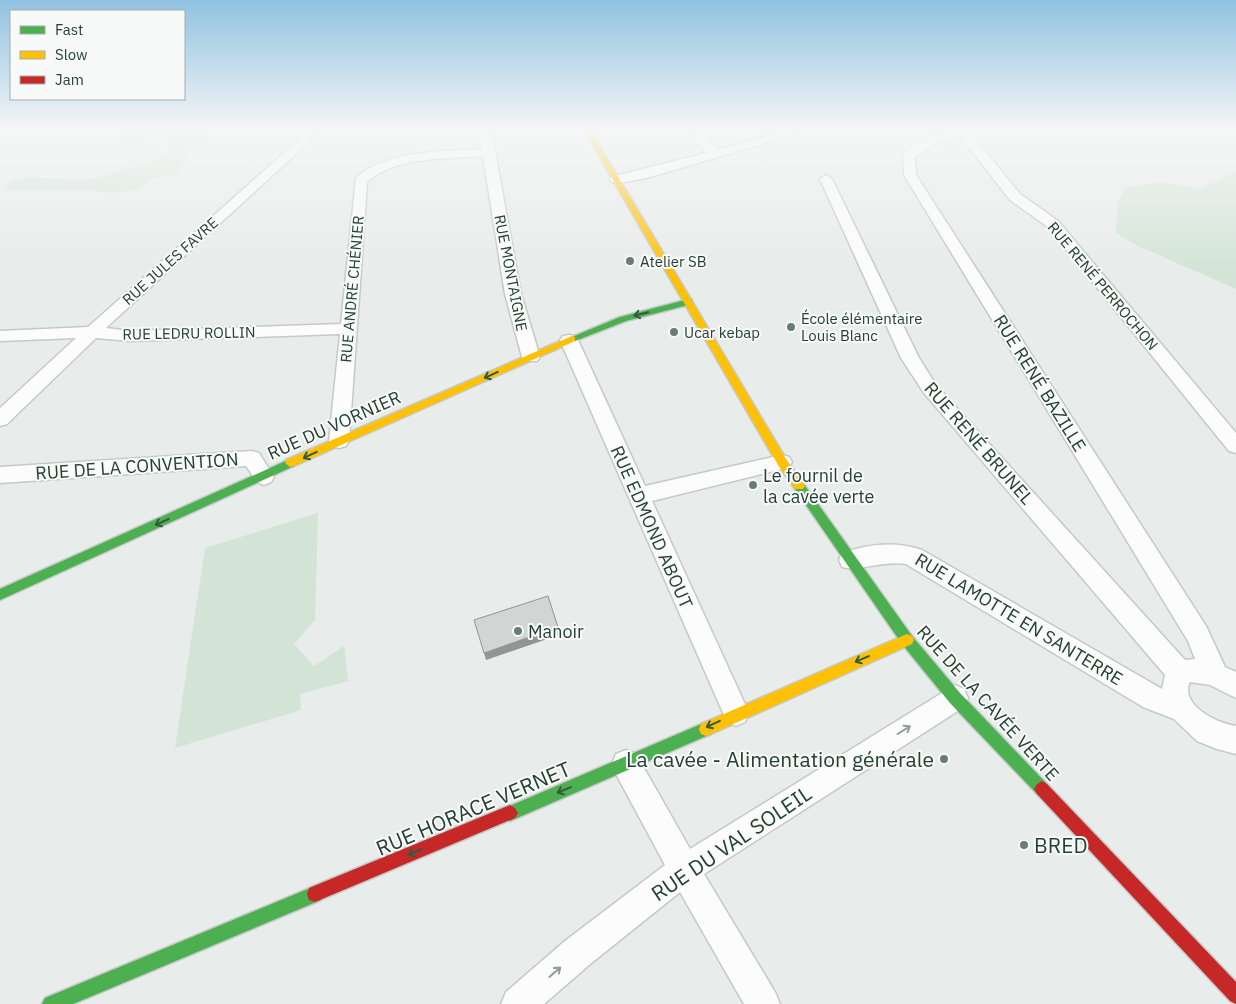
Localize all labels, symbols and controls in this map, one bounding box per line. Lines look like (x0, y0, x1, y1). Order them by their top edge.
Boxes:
legend (10, 10, 185, 100)
text: Fast (55, 20, 83, 39)
text: Slow (55, 45, 88, 64)
text: Jam (55, 70, 84, 89)
street label: RUE JULES FAVRE (118, 213, 222, 309)
street label: RUE MONTAIGNE (490, 213, 532, 333)
street label: RUE ANDRÉ CHÉNIER (336, 215, 368, 363)
street label: RUE RENÉ PERROCHON (1044, 218, 1162, 354)
place label: Atelier SB (640, 252, 707, 271)
marker: Atelier SB (624, 255, 636, 267)
place label: École élémentaire Louis Blanc (801, 309, 922, 345)
one-way arrow (634, 310, 650, 319)
street label: RUE RENÉ BAZILLE (989, 310, 1091, 456)
marker: École élémentaire Louis Blanc (785, 321, 797, 333)
street label: RUE LEDRU ROLLIN (122, 322, 256, 344)
place label: Ucar kebap (684, 323, 760, 342)
marker: Ucar kebap (668, 326, 680, 338)
one-way arrow (484, 370, 499, 380)
street label: RUE RENÉ BRUNEL (919, 377, 1039, 509)
street label: RUE DU VORNIER (264, 385, 404, 465)
street label: RUE EDMOND ABOUT (606, 442, 698, 612)
street label: RUE DE LA CONVENTION (35, 447, 239, 485)
one-way arrow (303, 450, 318, 460)
place label: Le fournil de la cavée verte (763, 464, 875, 508)
marker: Le fournil de la cavée verte (747, 479, 759, 491)
one-way arrow (155, 518, 170, 528)
street label: RUE LAMOTTE EN SANTERRE (911, 548, 1127, 690)
place label: Manoir (528, 620, 584, 643)
street label: RUE DE LA CAVÉE VERTE (912, 620, 1064, 786)
marker: Manoir (512, 625, 524, 637)
one-way arrow (855, 655, 870, 665)
one-way arrow (706, 720, 721, 729)
one-way arrow (897, 725, 911, 736)
place label: La cavée - Alimentation générale (626, 745, 934, 773)
marker: La cavée - Alimentation générale (938, 753, 950, 765)
street label: RUE HORACE VERNET (371, 754, 575, 862)
street label: RUE DU VAL SOLEIL (645, 779, 817, 907)
one-way arrow (557, 786, 572, 795)
place label: BRED (1034, 831, 1088, 859)
marker: BRED (1018, 839, 1030, 851)
one-way arrow (407, 849, 422, 858)
one-way arrow (549, 966, 562, 978)

